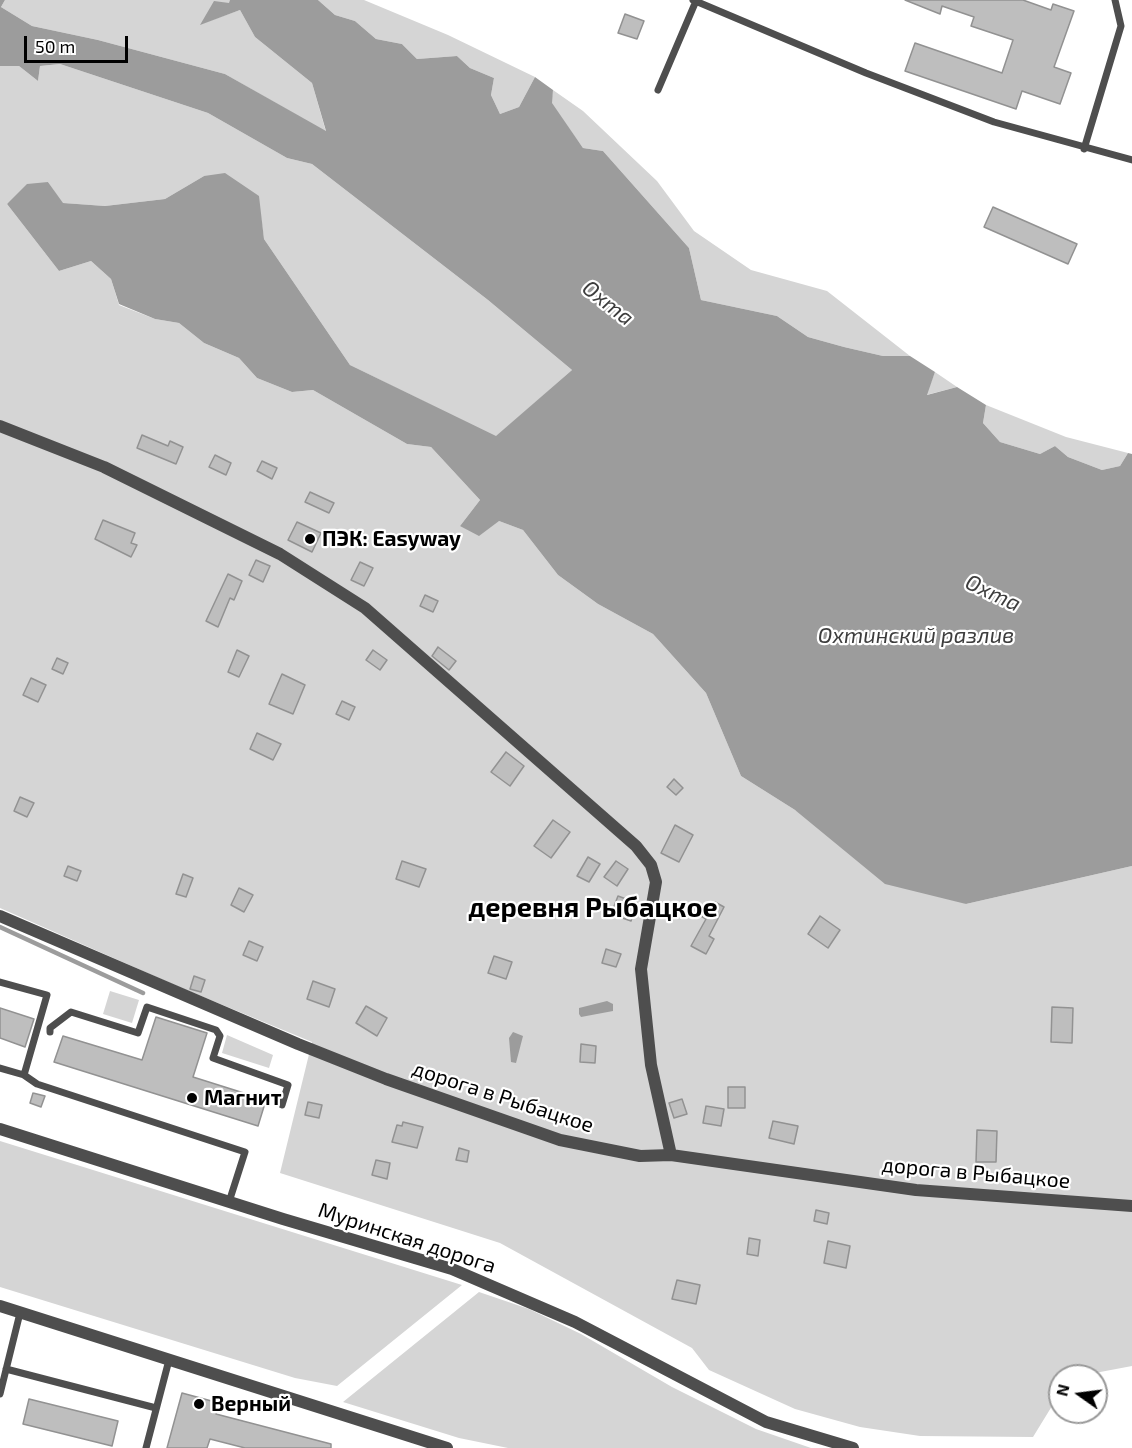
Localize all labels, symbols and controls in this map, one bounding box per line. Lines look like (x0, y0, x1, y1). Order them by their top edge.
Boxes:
scale bar (27, 24, 130, 62)
text: 50 m (35, 35, 75, 57)
water label: Охта (577, 275, 639, 331)
place label: ПЭК: Easyway (322, 526, 461, 552)
marker: ПЭК: Easyway (303, 532, 317, 546)
water label: Охта (961, 569, 1025, 617)
water label: Охтинский разлив (818, 623, 1014, 649)
district label: деревня Рыбацкое (468, 892, 718, 924)
street label: дорога в Рыбацкое (409, 1056, 597, 1138)
place label: Магнит (204, 1085, 281, 1111)
marker: Магнит (185, 1091, 199, 1105)
street label: дорога в Рыбацкое (881, 1152, 1071, 1194)
street label: Муринская дорога (315, 1197, 499, 1279)
north arrow (1048, 1364, 1108, 1424)
text: N (1051, 1382, 1073, 1398)
place label: Верный (211, 1391, 291, 1417)
marker: Верный (192, 1397, 206, 1411)

